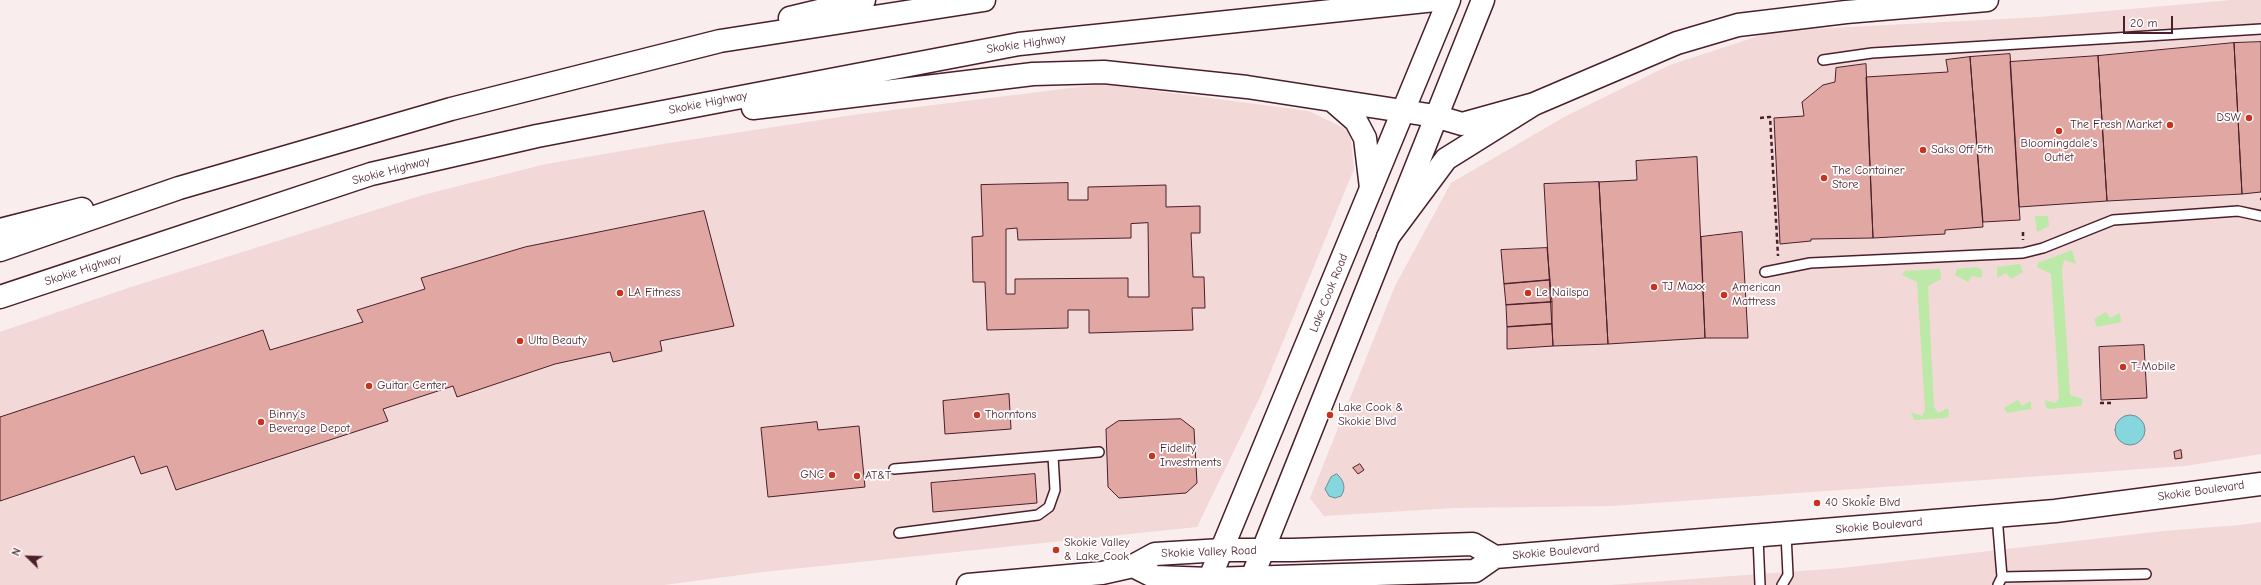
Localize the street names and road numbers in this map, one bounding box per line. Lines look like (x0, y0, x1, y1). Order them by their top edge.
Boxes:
street label: Skokie Highway (985, 31, 1067, 57)
street label: Skokie Highway (667, 88, 749, 118)
street label: Skokie Highway (351, 154, 431, 188)
street label: Skokie Highway (43, 251, 123, 289)
street label: Lake Cook Road (1307, 252, 1351, 334)
street label: Skokie Boulevard (2157, 478, 2245, 504)
street label: Skokie Boulevard (1835, 515, 1923, 537)
street label: Skokie Boulevard (1512, 541, 1600, 563)
street label: Skokie Valley Road (1161, 543, 1257, 561)

